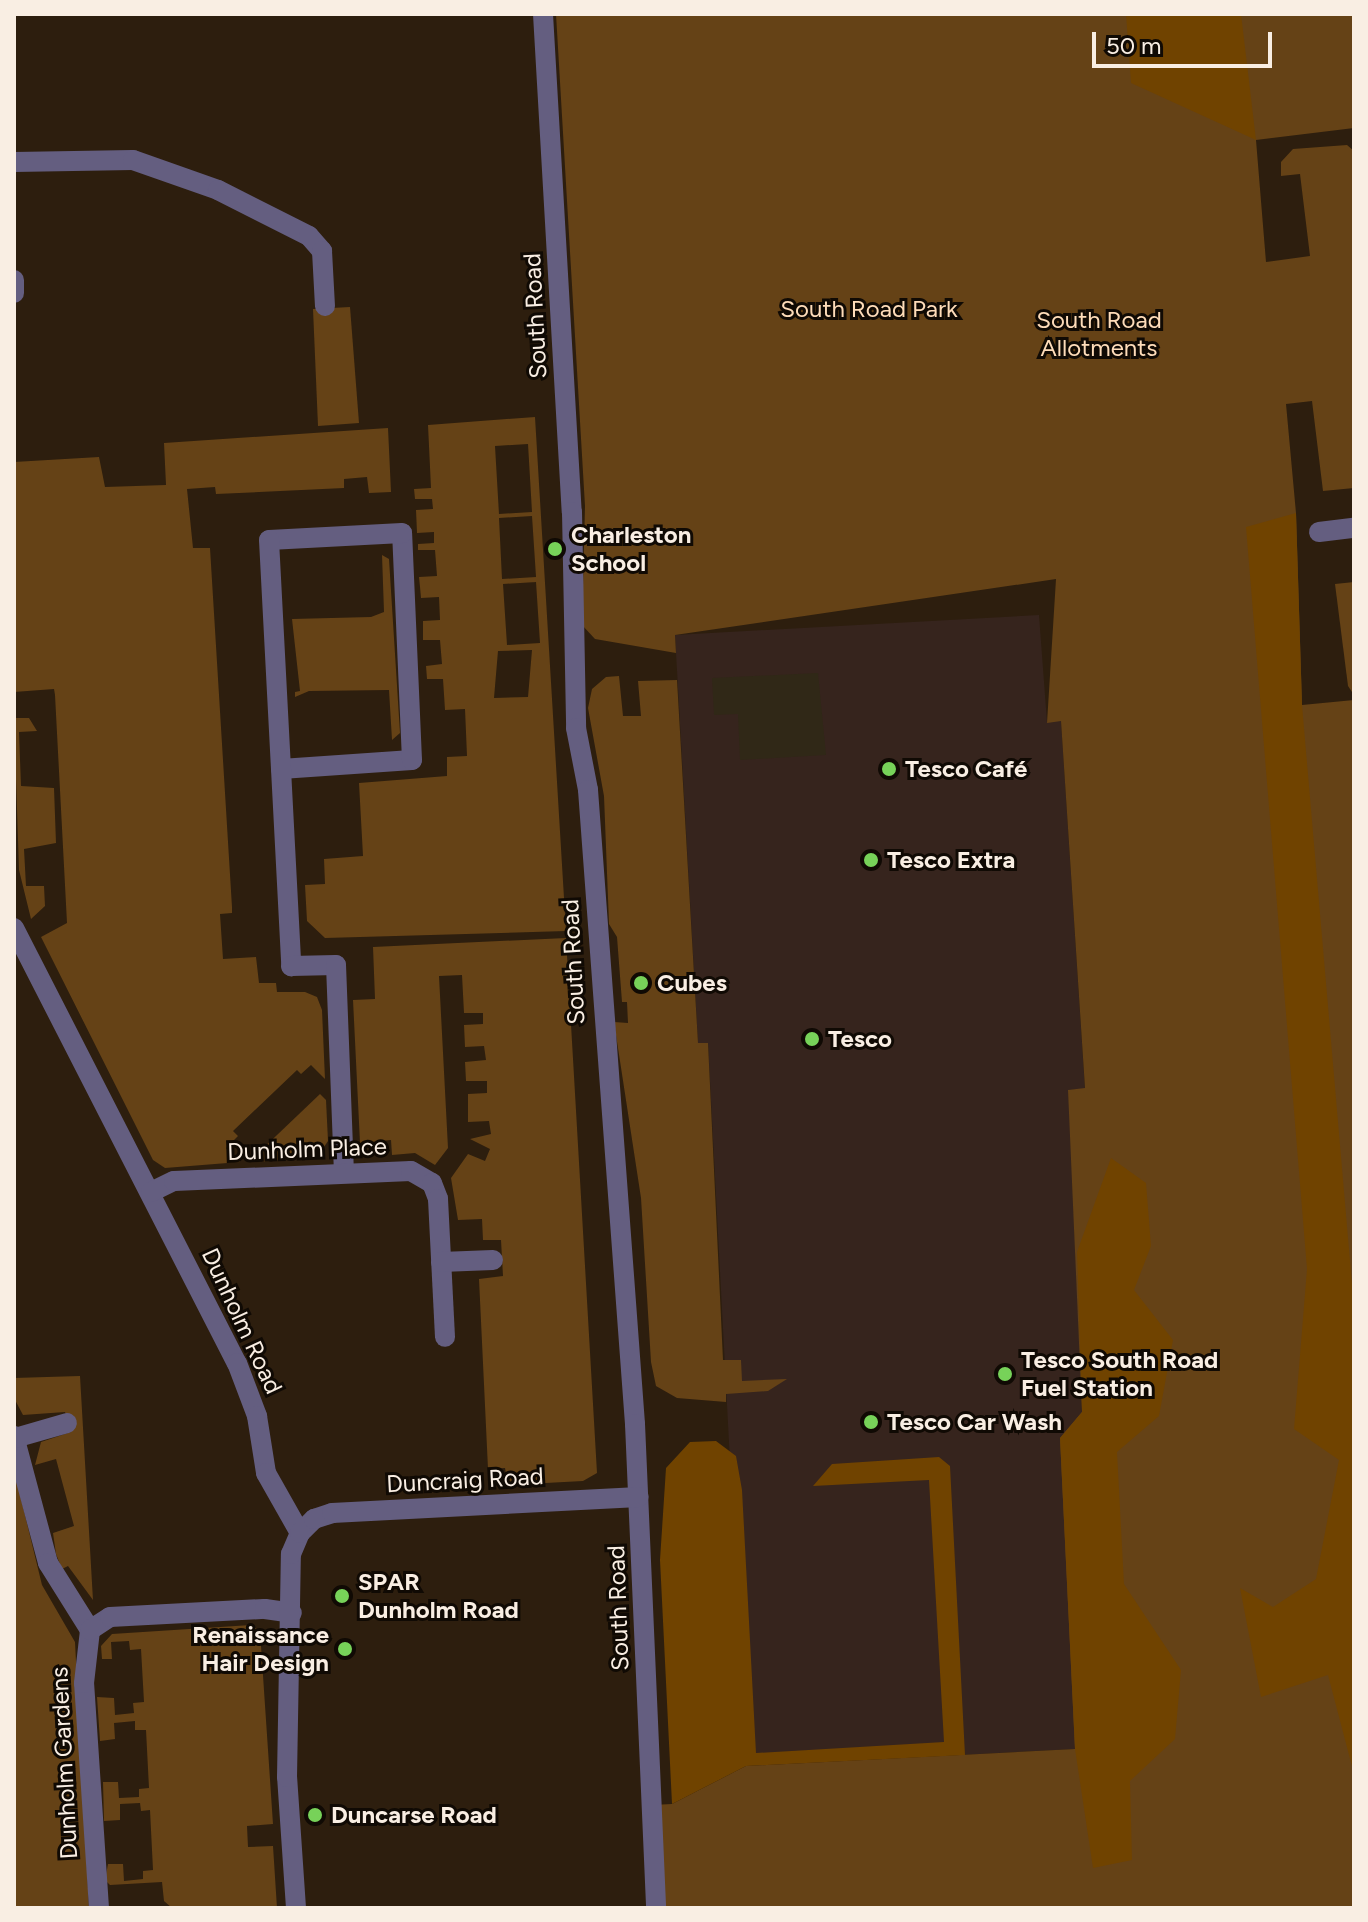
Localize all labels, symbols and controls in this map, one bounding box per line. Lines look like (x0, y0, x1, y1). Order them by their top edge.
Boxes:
scale bar (1096, 16, 1276, 66)
text: 50 m (1106, 31, 1162, 60)
street label: South Road (517, 252, 553, 380)
park label: South Road Park (780, 295, 958, 323)
park label: South Road Allotments (1036, 306, 1162, 362)
place label: Charleston School (571, 521, 691, 577)
marker: Charleston School (546, 540, 564, 558)
place label: Tesco Café (905, 755, 1027, 783)
marker: Tesco Café (880, 760, 898, 778)
place label: Tesco Extra (887, 846, 1015, 874)
marker: Tesco Extra (862, 851, 880, 869)
street label: South Road (555, 898, 591, 1026)
place label: Cubes (657, 969, 727, 997)
marker: Cubes (632, 974, 650, 992)
place label: Tesco (828, 1025, 892, 1053)
marker: Tesco (803, 1030, 821, 1048)
street label: Dunholm Place (227, 1132, 387, 1166)
street label: Dunholm Road (196, 1244, 288, 1398)
place label: Tesco South Road Fuel Station (1021, 1346, 1218, 1402)
marker: Tesco South Road Fuel Station (996, 1365, 1014, 1383)
place label: Tesco Car Wash (887, 1408, 1062, 1436)
marker: Tesco Car Wash (862, 1413, 880, 1431)
street label: Duncraig Road (386, 1461, 544, 1499)
street label: South Road (601, 1545, 635, 1671)
place label: SPAR Dunholm Road (358, 1568, 519, 1624)
marker: SPAR Dunholm Road (333, 1587, 351, 1605)
place label: Renaissance Hair Design (192, 1621, 329, 1677)
marker: Renaissance Hair Design (336, 1640, 354, 1658)
street label: Dunholm Gardens (45, 1666, 83, 1860)
place label: Duncarse Road (331, 1801, 497, 1829)
marker: Duncarse Road (306, 1806, 324, 1824)

